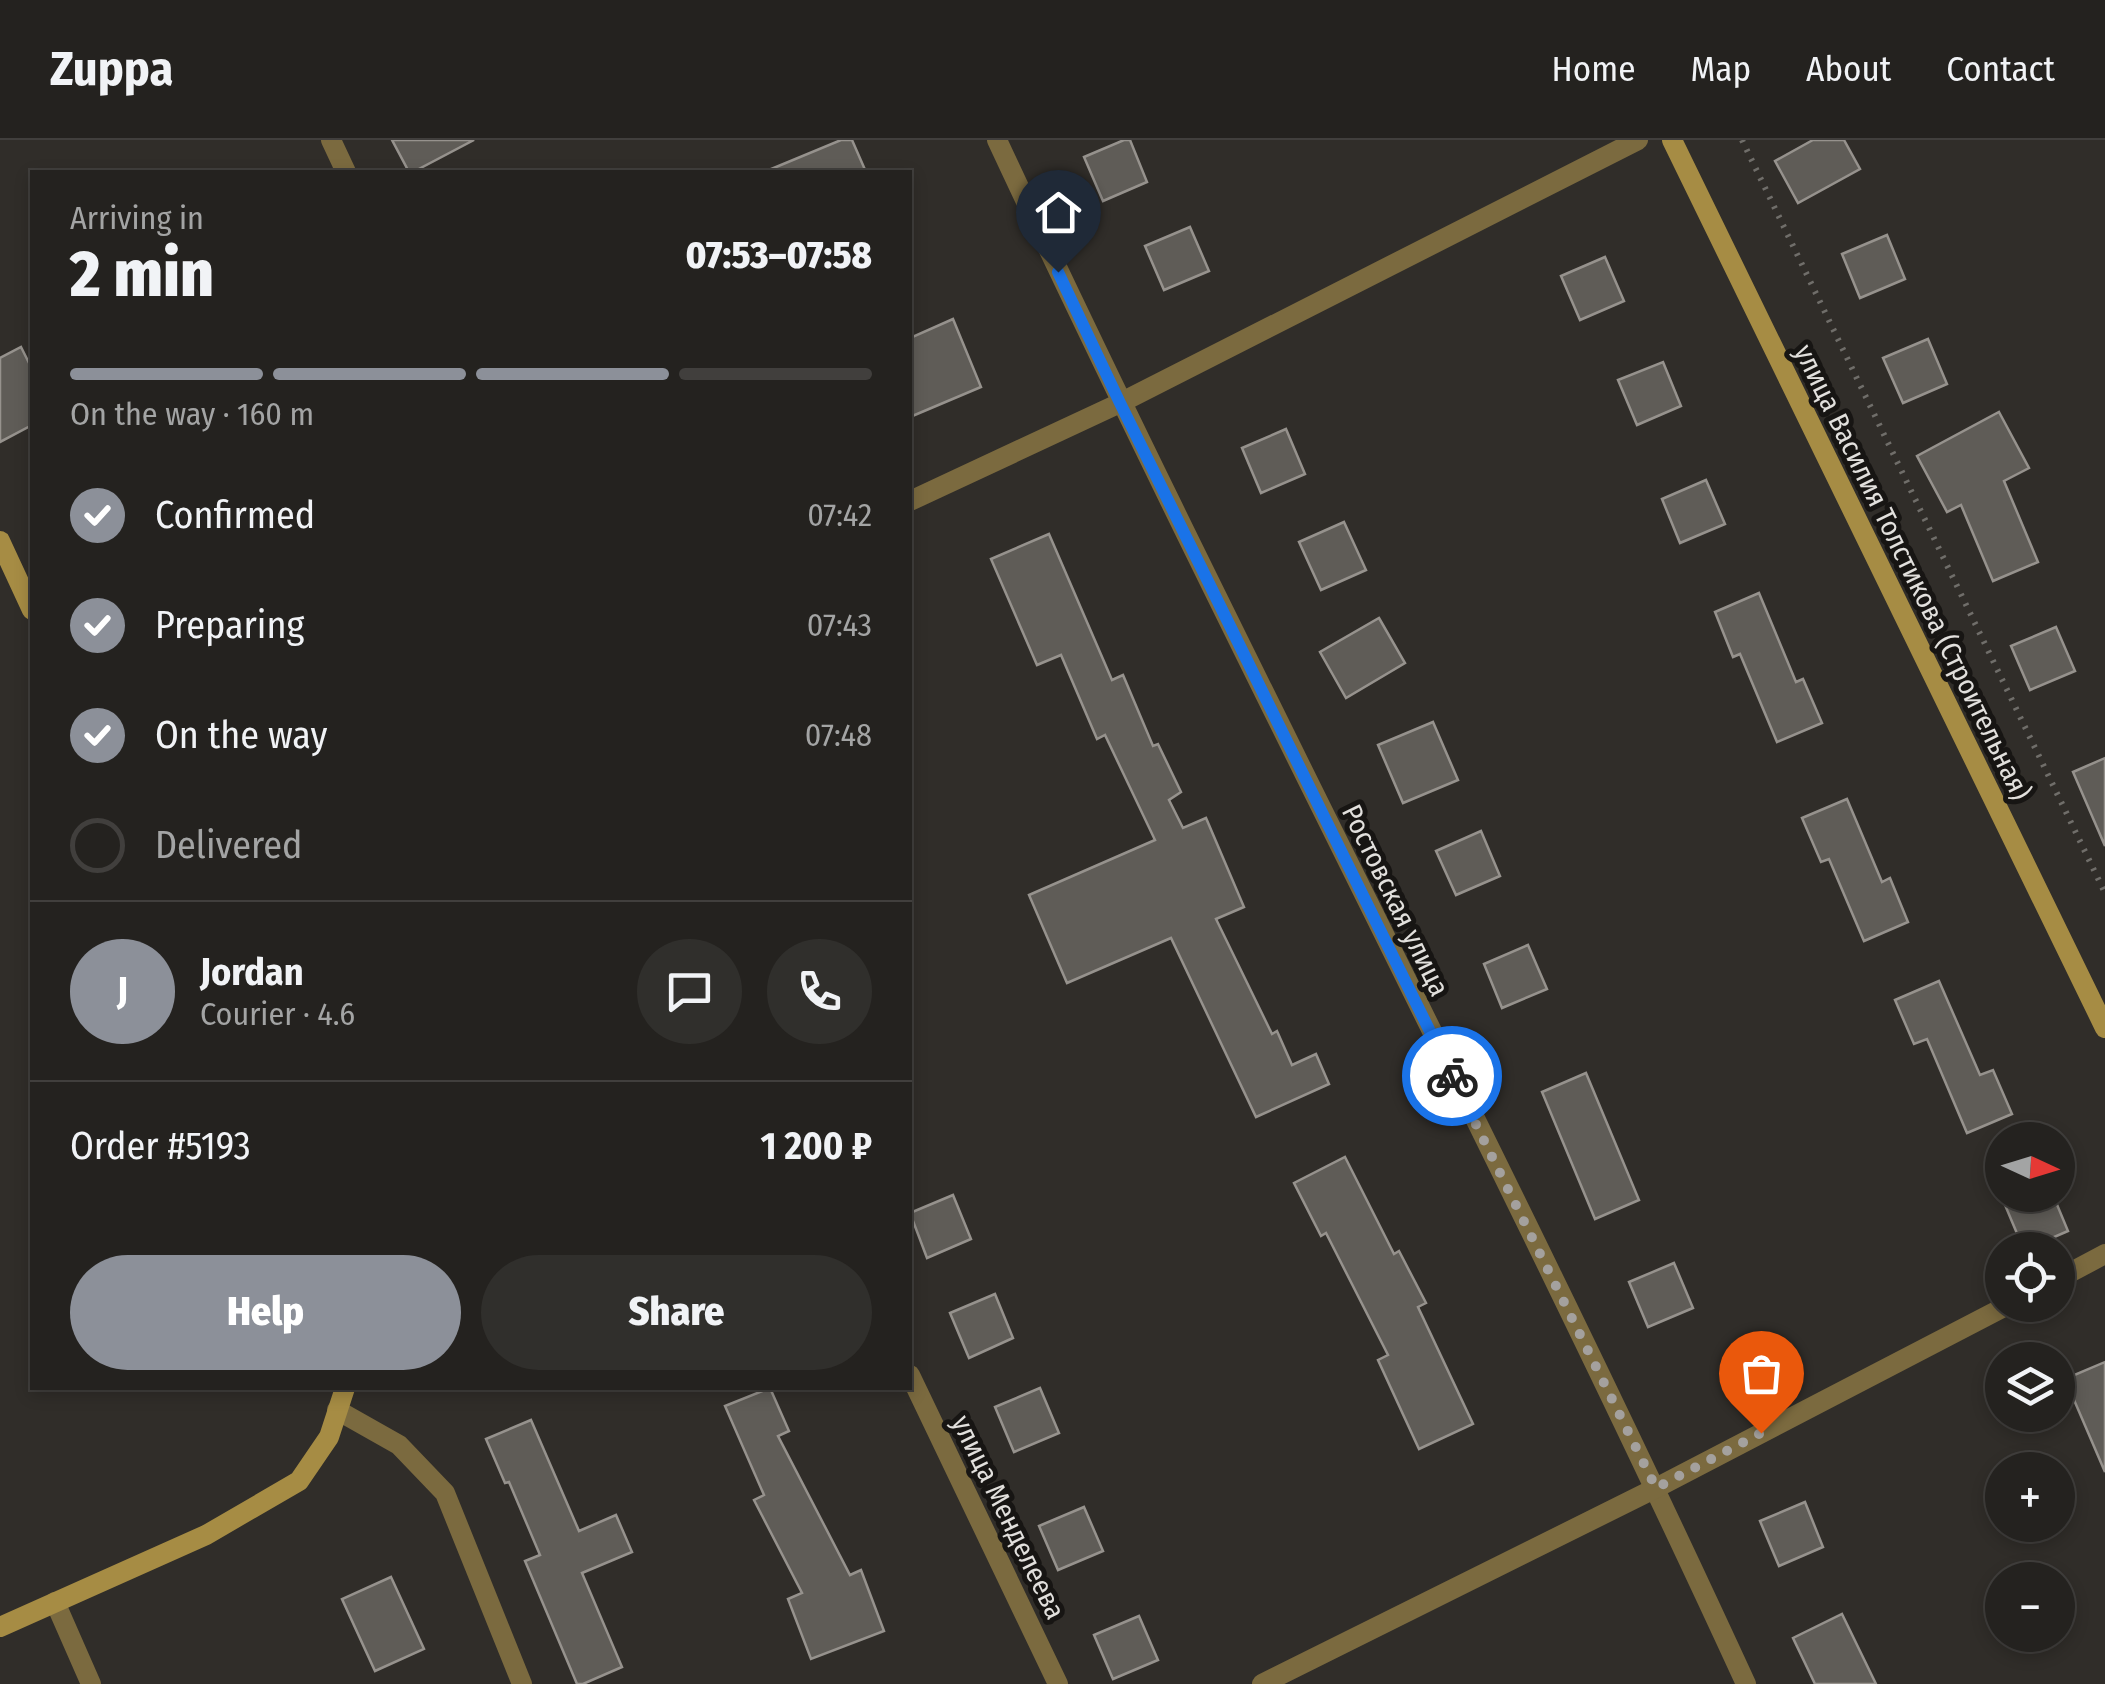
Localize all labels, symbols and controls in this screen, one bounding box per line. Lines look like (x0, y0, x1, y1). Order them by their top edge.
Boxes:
text: Zuppa (50, 40, 173, 98)
text: Home (1552, 48, 1635, 90)
text: Map (1690, 48, 1751, 90)
text: About (1806, 48, 1891, 90)
text: Contact (1946, 48, 2055, 90)
pin (1016, 170, 1101, 273)
icon: home (1031, 185, 1086, 240)
text: Arriving in (70, 199, 204, 237)
text: 07:53–07:58 (686, 232, 872, 278)
text: 2 min (70, 235, 214, 313)
street label: улица Василия Толстикова (Строительная) (1788, 339, 2038, 805)
text: On the way · 160 m (70, 395, 314, 433)
icon: check (70, 488, 125, 543)
text: Confirmed (155, 492, 315, 538)
text: 07:42 (807, 496, 872, 534)
icon: check (70, 598, 125, 653)
text: Preparing (155, 602, 304, 648)
text: 07:43 (807, 606, 872, 644)
icon: check (70, 708, 125, 763)
text: On the way (155, 712, 327, 758)
text: 07:48 (805, 716, 872, 754)
street label: Ростовская улица (1335, 799, 1456, 1001)
text: Delivered (155, 822, 302, 868)
button: chat (637, 939, 742, 1044)
button: phone (767, 939, 872, 1044)
text: Jordan (200, 949, 304, 995)
text: J (117, 968, 128, 1014)
text: Courier · 4.6 (200, 995, 355, 1033)
courier (1402, 1026, 1502, 1126)
icon: bike (1425, 1049, 1480, 1104)
north arrow (1985, 1122, 2075, 1212)
map controls (1985, 1122, 2075, 1652)
text: Order #5193 (70, 1123, 251, 1169)
text: 1 200 ₽ (760, 1123, 872, 1169)
button: locate (1985, 1232, 2075, 1322)
button: Help (70, 1255, 461, 1370)
button: Share (481, 1255, 872, 1370)
pin (1719, 1331, 1804, 1434)
button: layers (1985, 1342, 2075, 1432)
icon: bag (1734, 1346, 1789, 1401)
street label: улица Менделеева (945, 1410, 1072, 1624)
button: + (1985, 1452, 2075, 1542)
button: − (1985, 1562, 2075, 1652)

